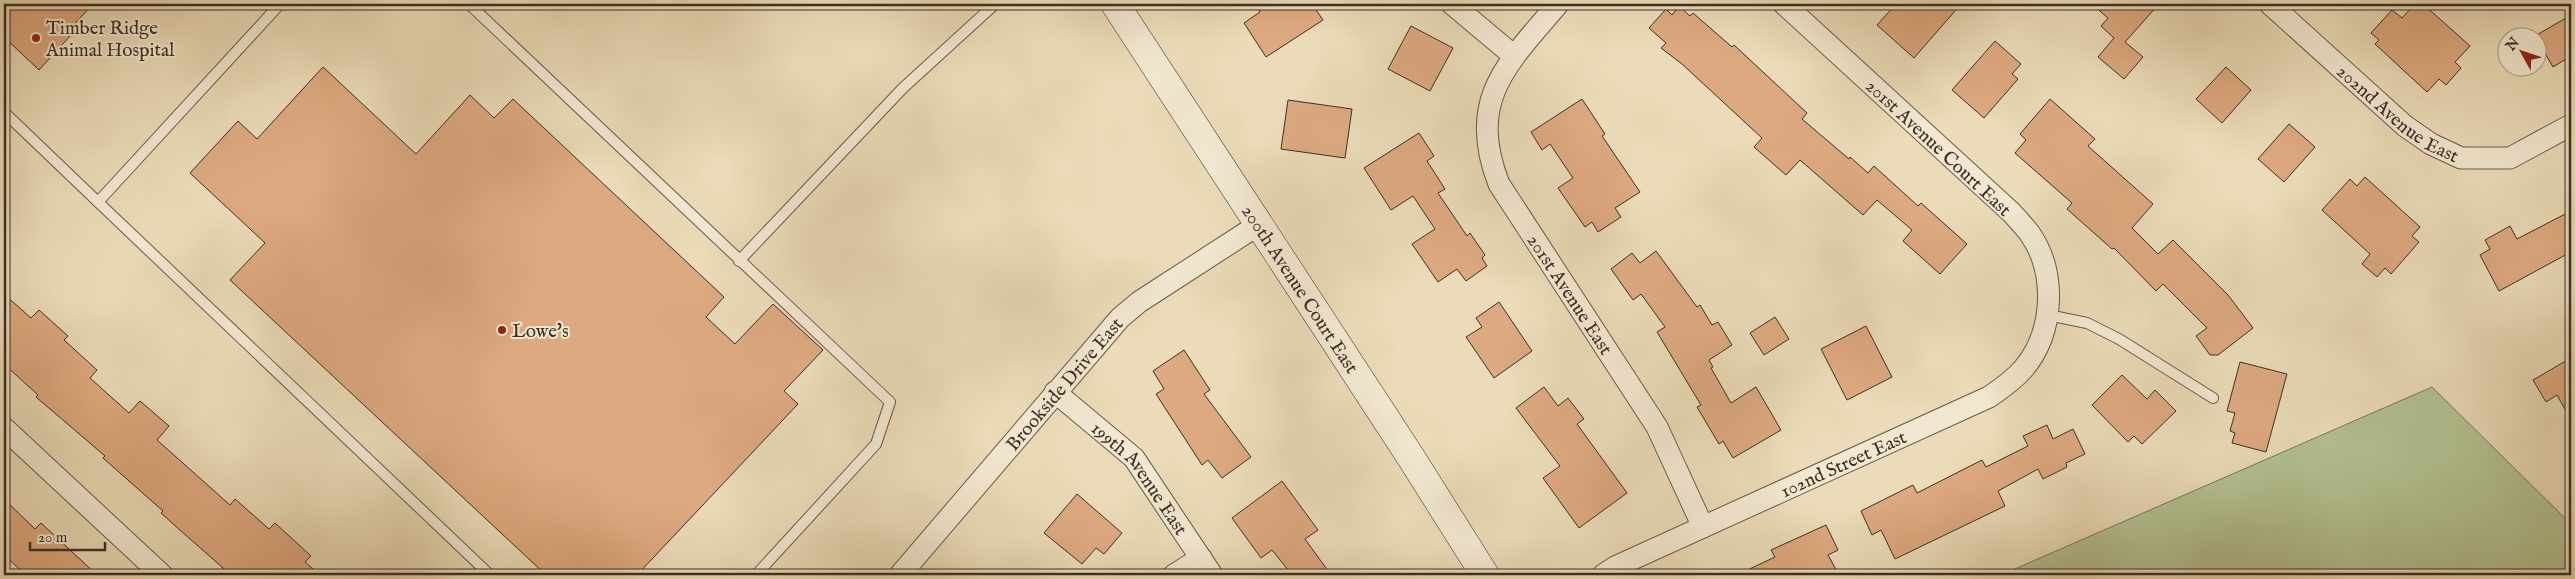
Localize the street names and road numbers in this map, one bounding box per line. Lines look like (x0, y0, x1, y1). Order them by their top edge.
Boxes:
street label: 202nd Avenue East (2331, 60, 2463, 169)
street label: 201st Avenue Court East (1860, 75, 2016, 223)
street label: 200th Avenue Court East (1235, 201, 1363, 379)
street label: 201st Avenue East (1521, 230, 1617, 361)
street label: Brookside Drive East (1002, 313, 1129, 456)
street label: 199th Avenue East (1085, 417, 1192, 541)
street label: 102nd Street East (1777, 426, 1911, 504)

